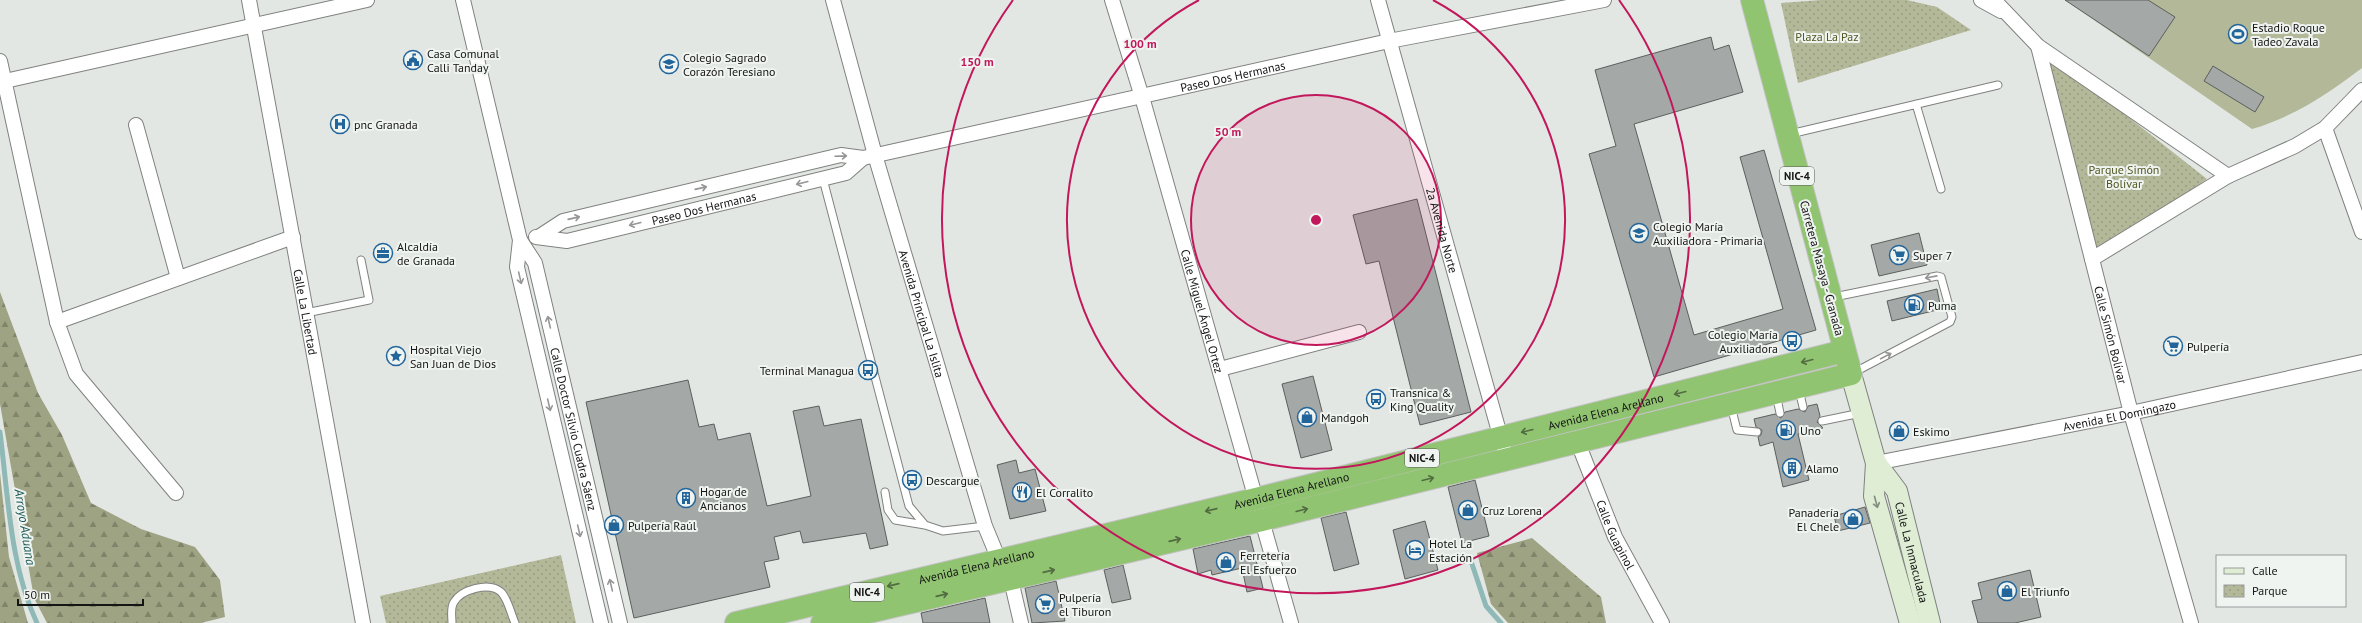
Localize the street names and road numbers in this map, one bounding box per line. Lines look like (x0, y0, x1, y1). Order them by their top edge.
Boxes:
street label: Paseo Dos Hermanas (1179, 57, 1286, 95)
road number: NIC-4 (1780, 167, 1814, 185)
street label: 2a Avenida Norte (1423, 186, 1462, 275)
street label: Paseo Dos Hermanas (650, 188, 758, 228)
street label: Carretera Masaya - Granada (1797, 199, 1847, 337)
street label: Calle Miguel Ángel Ortez (1178, 247, 1227, 375)
street label: Avenida Principal La Islita (896, 248, 948, 379)
street label: Calle La Libertad (291, 268, 321, 356)
street label: Calle Simón Bolívar (2092, 284, 2131, 385)
street label: Calle Doctor Silvio Cuadra Sáenz (548, 346, 601, 512)
street label: Avenida Elena Arellano (1546, 389, 1665, 433)
street label: Avenida El Domingazo (2062, 396, 2177, 434)
road number: NIC-4 (1405, 449, 1439, 467)
street label: Avenida Elena Arellano (1232, 468, 1351, 512)
street label: Calle Guapinol (1594, 497, 1639, 572)
street label: Calle La Inmaculada (1892, 500, 1932, 604)
street label: Avenida Elena Arellano (917, 545, 1036, 587)
road number: NIC-4 (850, 583, 884, 601)

